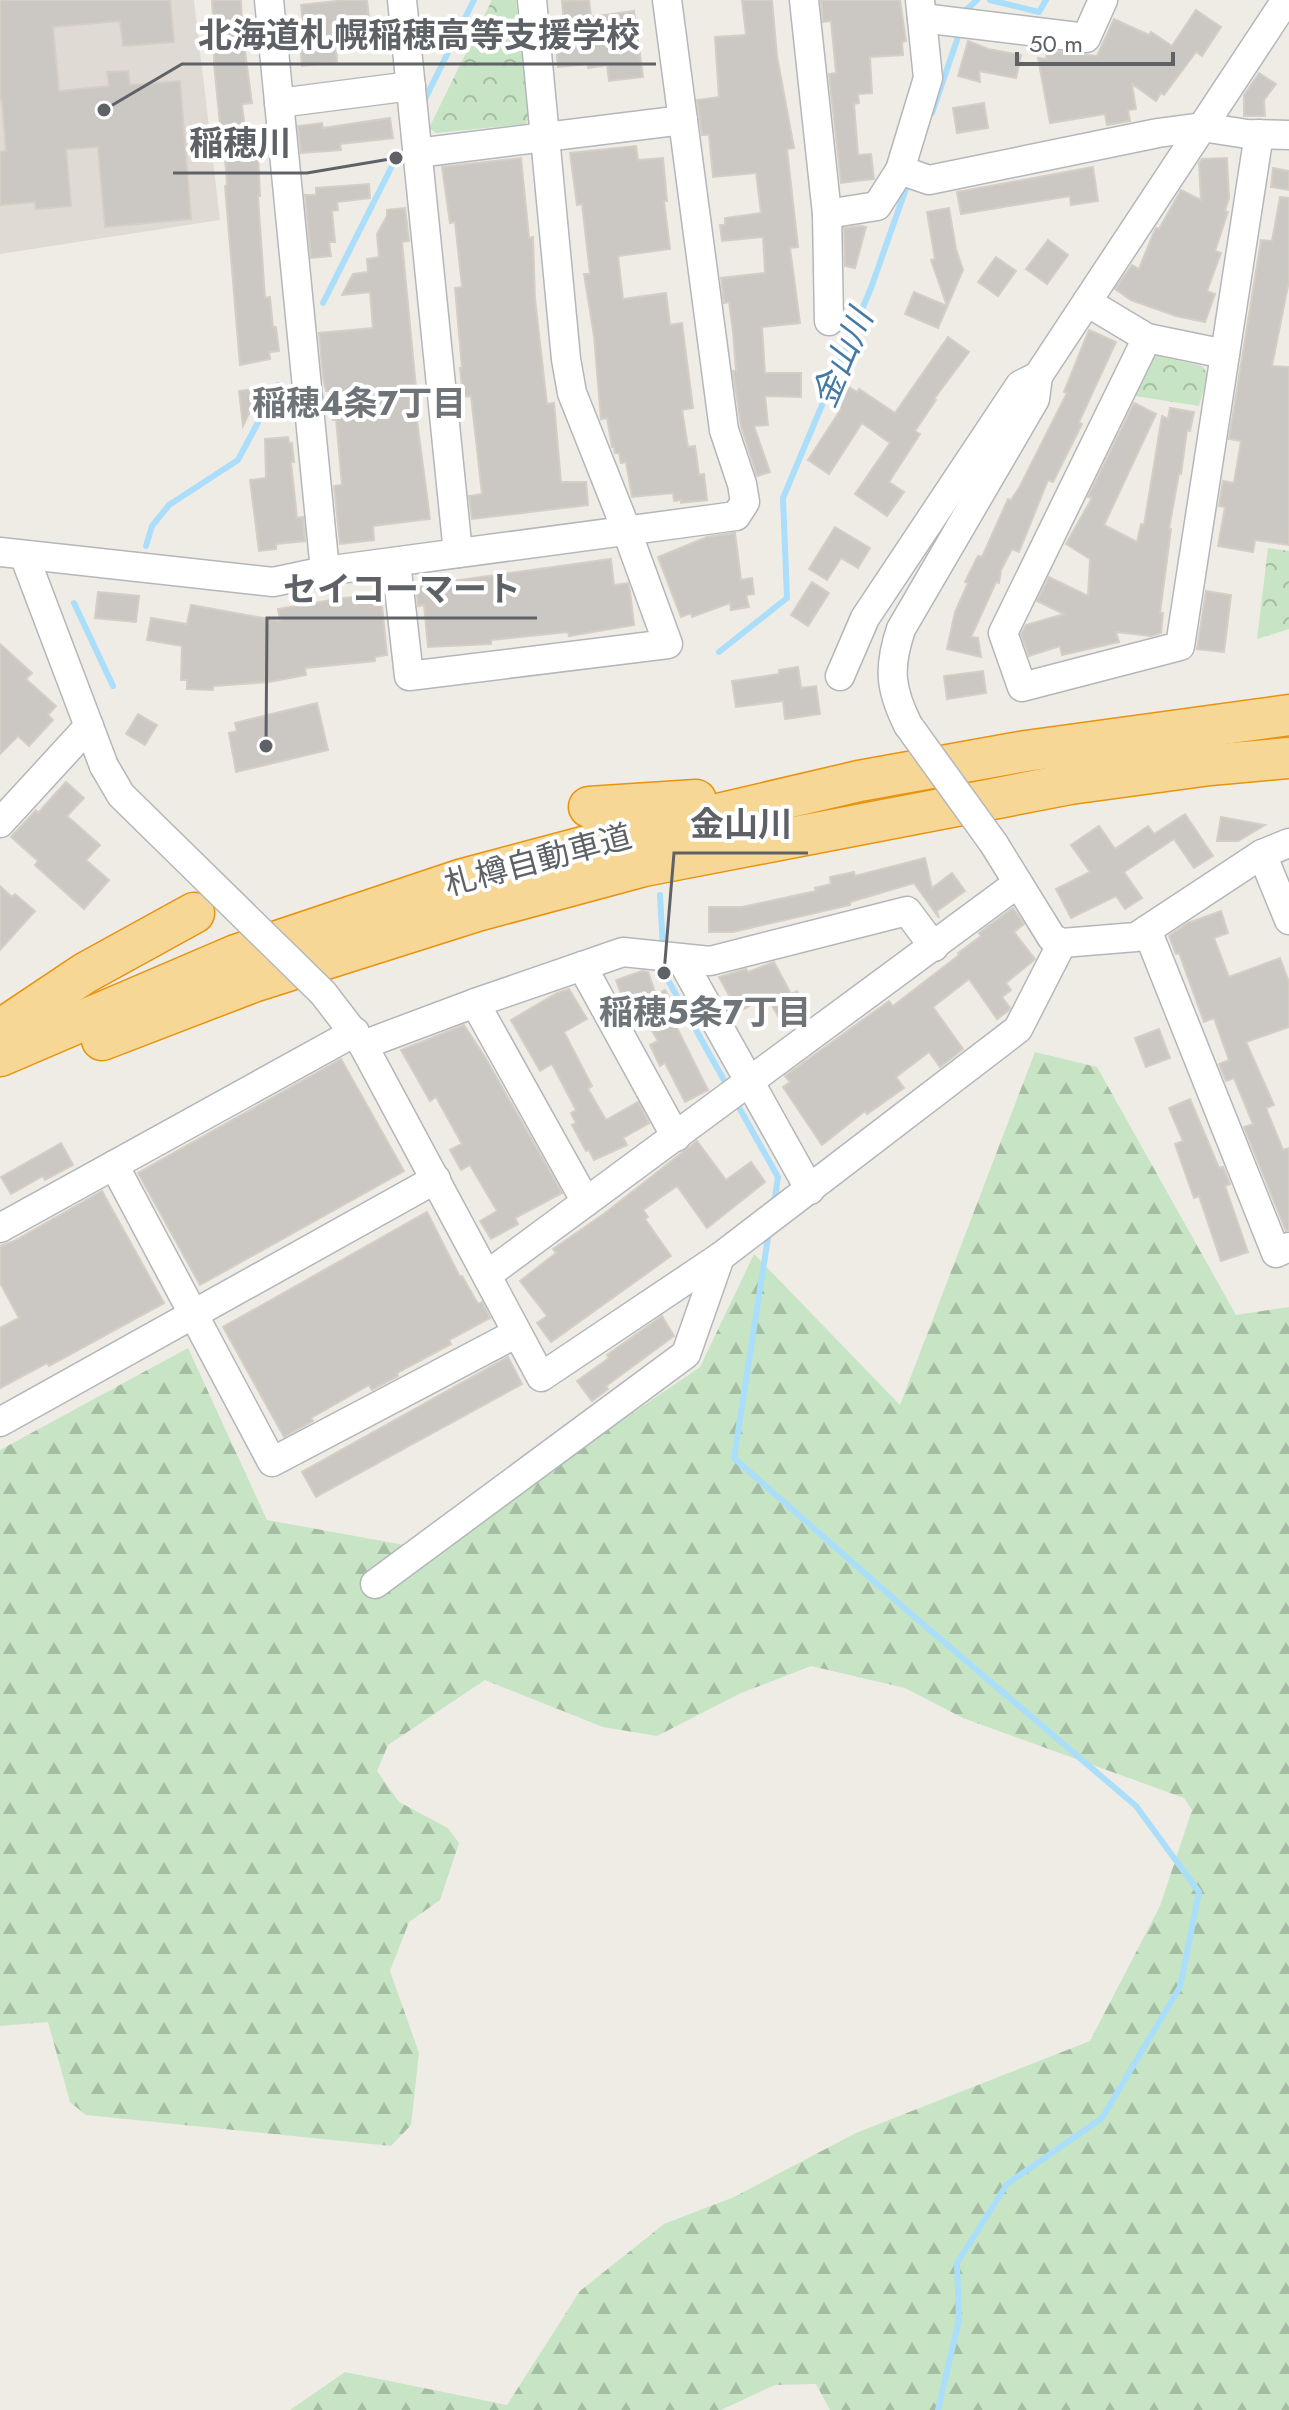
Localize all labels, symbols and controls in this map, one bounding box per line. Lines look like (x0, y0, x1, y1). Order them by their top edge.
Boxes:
callout: 北海道札幌稲穂高等支援学校 (182, 6, 656, 64)
text: 北海道札幌稲穂高等支援学校 (198, 11, 640, 60)
scale bar (1017, 16, 1173, 66)
text: 50 m (1029, 26, 1083, 61)
callout: 稲穂川 (173, 115, 307, 173)
text: 稲穂川 (189, 119, 291, 168)
water label: 金山川 (800, 299, 886, 415)
district label: 稲穂4条7丁目 (252, 379, 466, 428)
callout: セイコーマート (267, 560, 537, 618)
text: セイコーマート (283, 565, 521, 614)
callout: 金山川 (674, 795, 808, 853)
text: 金山川 (690, 800, 792, 849)
street label: 札樽自動車道 (439, 813, 637, 907)
district label: 稲穂5条7丁目 (599, 988, 811, 1037)

